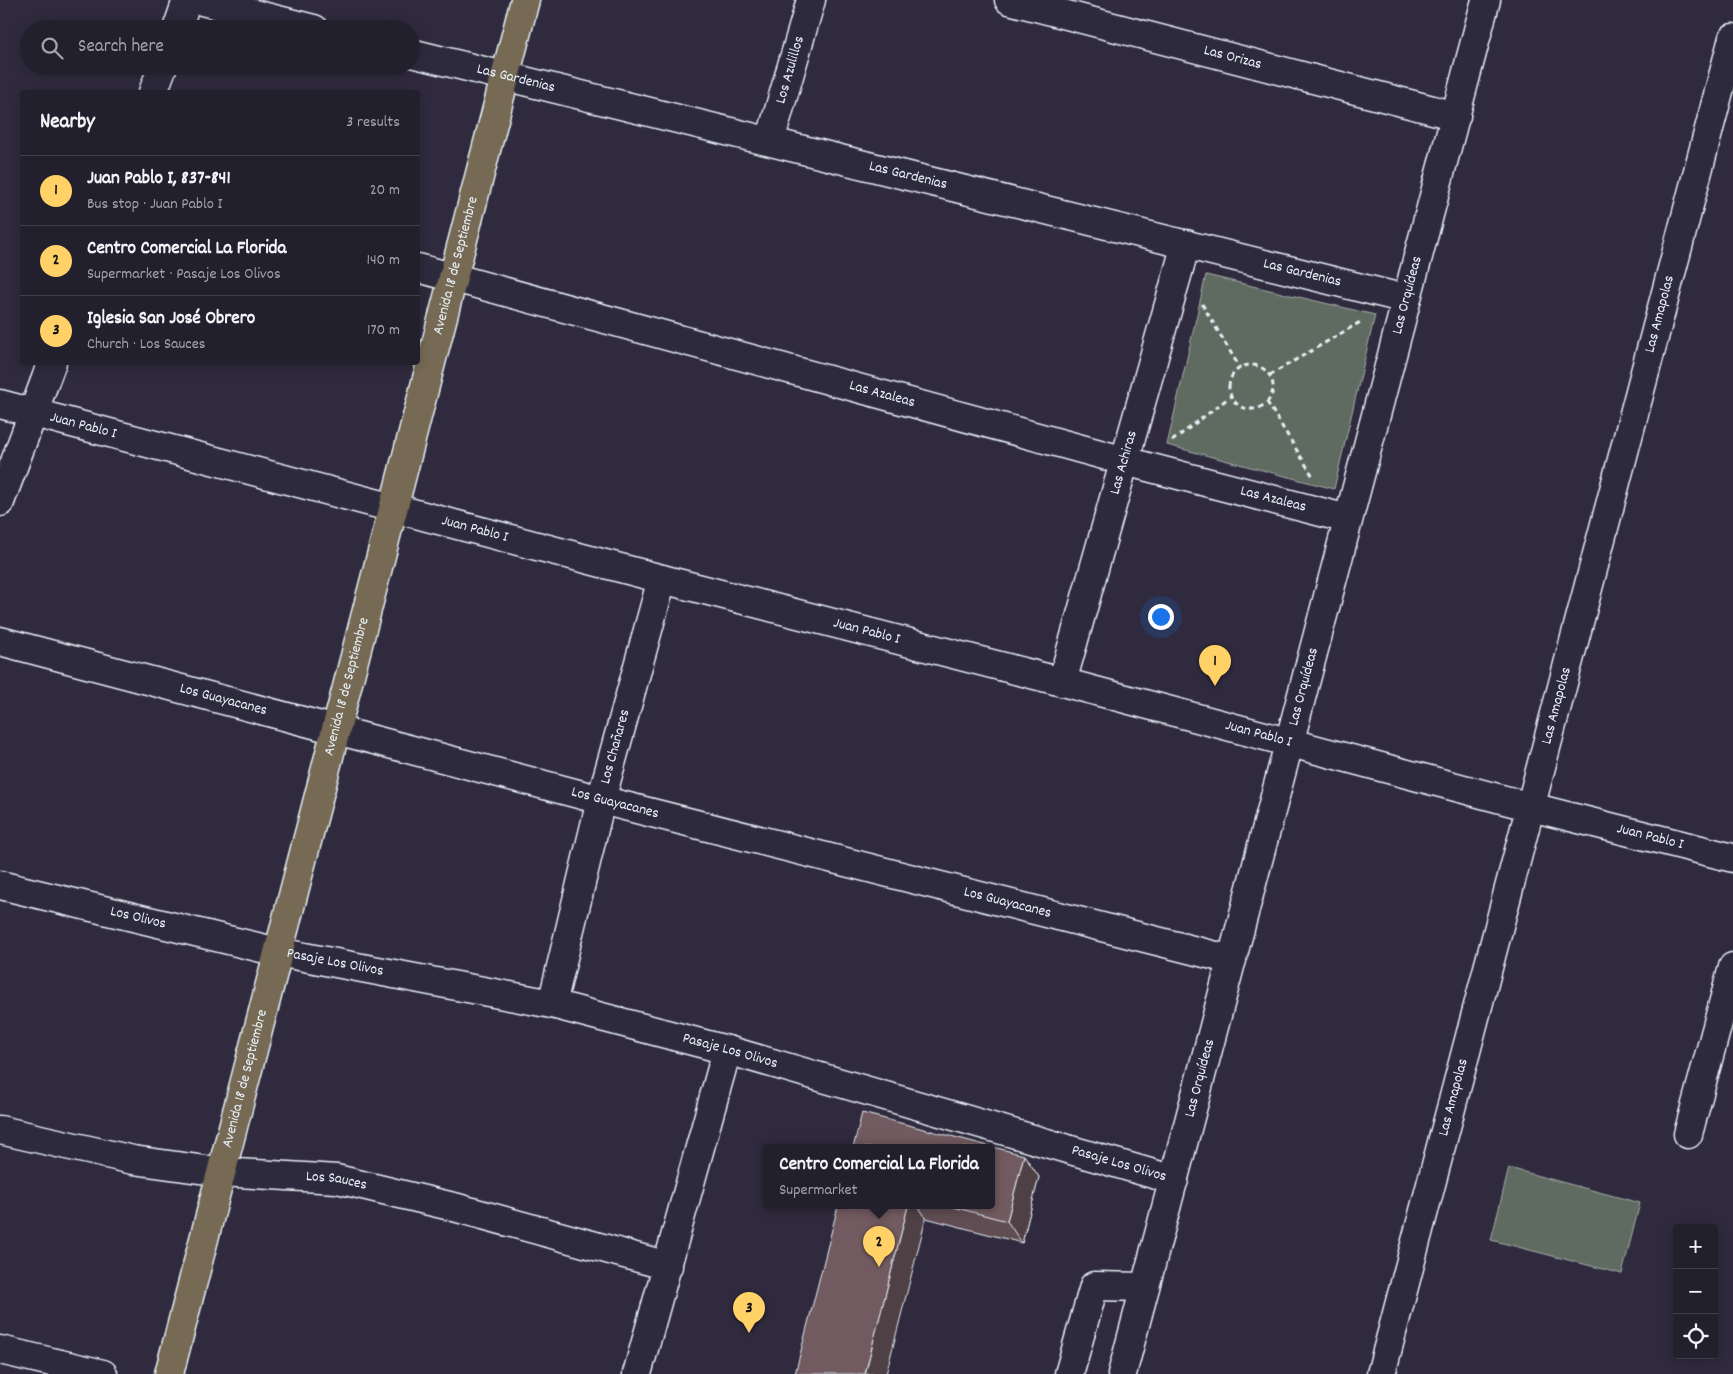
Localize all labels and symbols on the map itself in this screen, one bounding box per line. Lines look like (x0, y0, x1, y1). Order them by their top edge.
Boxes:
street label: Los Azulillos (770, 34, 811, 106)
street label: Las Orizas (1201, 40, 1264, 76)
street label: Las Gardenias (474, 59, 557, 99)
street label: Las Gardenias (867, 156, 949, 196)
street label: Avenida 18 de Septiembre (428, 194, 485, 337)
street label: Las Gardenias (1261, 253, 1344, 294)
street label: Las Orquídeas (1387, 254, 1429, 337)
street label: Las Amapolas (1640, 273, 1681, 355)
street label: Las Azaleas (847, 375, 917, 414)
street label: Juan Pablo I (47, 407, 119, 445)
street label: Las Achiras (1105, 428, 1144, 497)
street label: Las Azaleas (1238, 480, 1309, 519)
street label: Juan Pablo I (439, 510, 511, 549)
your location (1148, 604, 1174, 630)
street label: Juan Pablo I (831, 613, 903, 651)
street label: Avenida 18 de Septiembre (319, 615, 376, 758)
pin: 1 (1199, 645, 1231, 686)
street label: Las Orquídeas (1283, 645, 1325, 728)
street label: Las Amapolas (1536, 665, 1578, 747)
street label: Los Guayacanes (177, 678, 270, 722)
street label: Los Chañares (595, 707, 636, 787)
street label: Juan Pablo I (1223, 715, 1294, 754)
street label: Los Guayacanes (569, 782, 661, 825)
street label: Juan Pablo I (1614, 818, 1686, 856)
street label: Los Guayacanes (961, 881, 1054, 925)
street label: Los Olivos (108, 901, 168, 936)
street label: Pasaje Los Olivos (285, 943, 385, 983)
street label: Avenida 18 de Septiembre (217, 1007, 274, 1150)
street label: Pasaje Los Olivos (680, 1028, 780, 1075)
street label: Las Orquídeas (1179, 1037, 1221, 1120)
street label: Las Amapolas (1433, 1056, 1475, 1138)
street label: Pasaje Los Olivos (1069, 1140, 1169, 1188)
street label: Los Sauces (305, 1166, 369, 1197)
pin: 2 (863, 1226, 895, 1267)
pin: 3 (733, 1292, 765, 1333)

